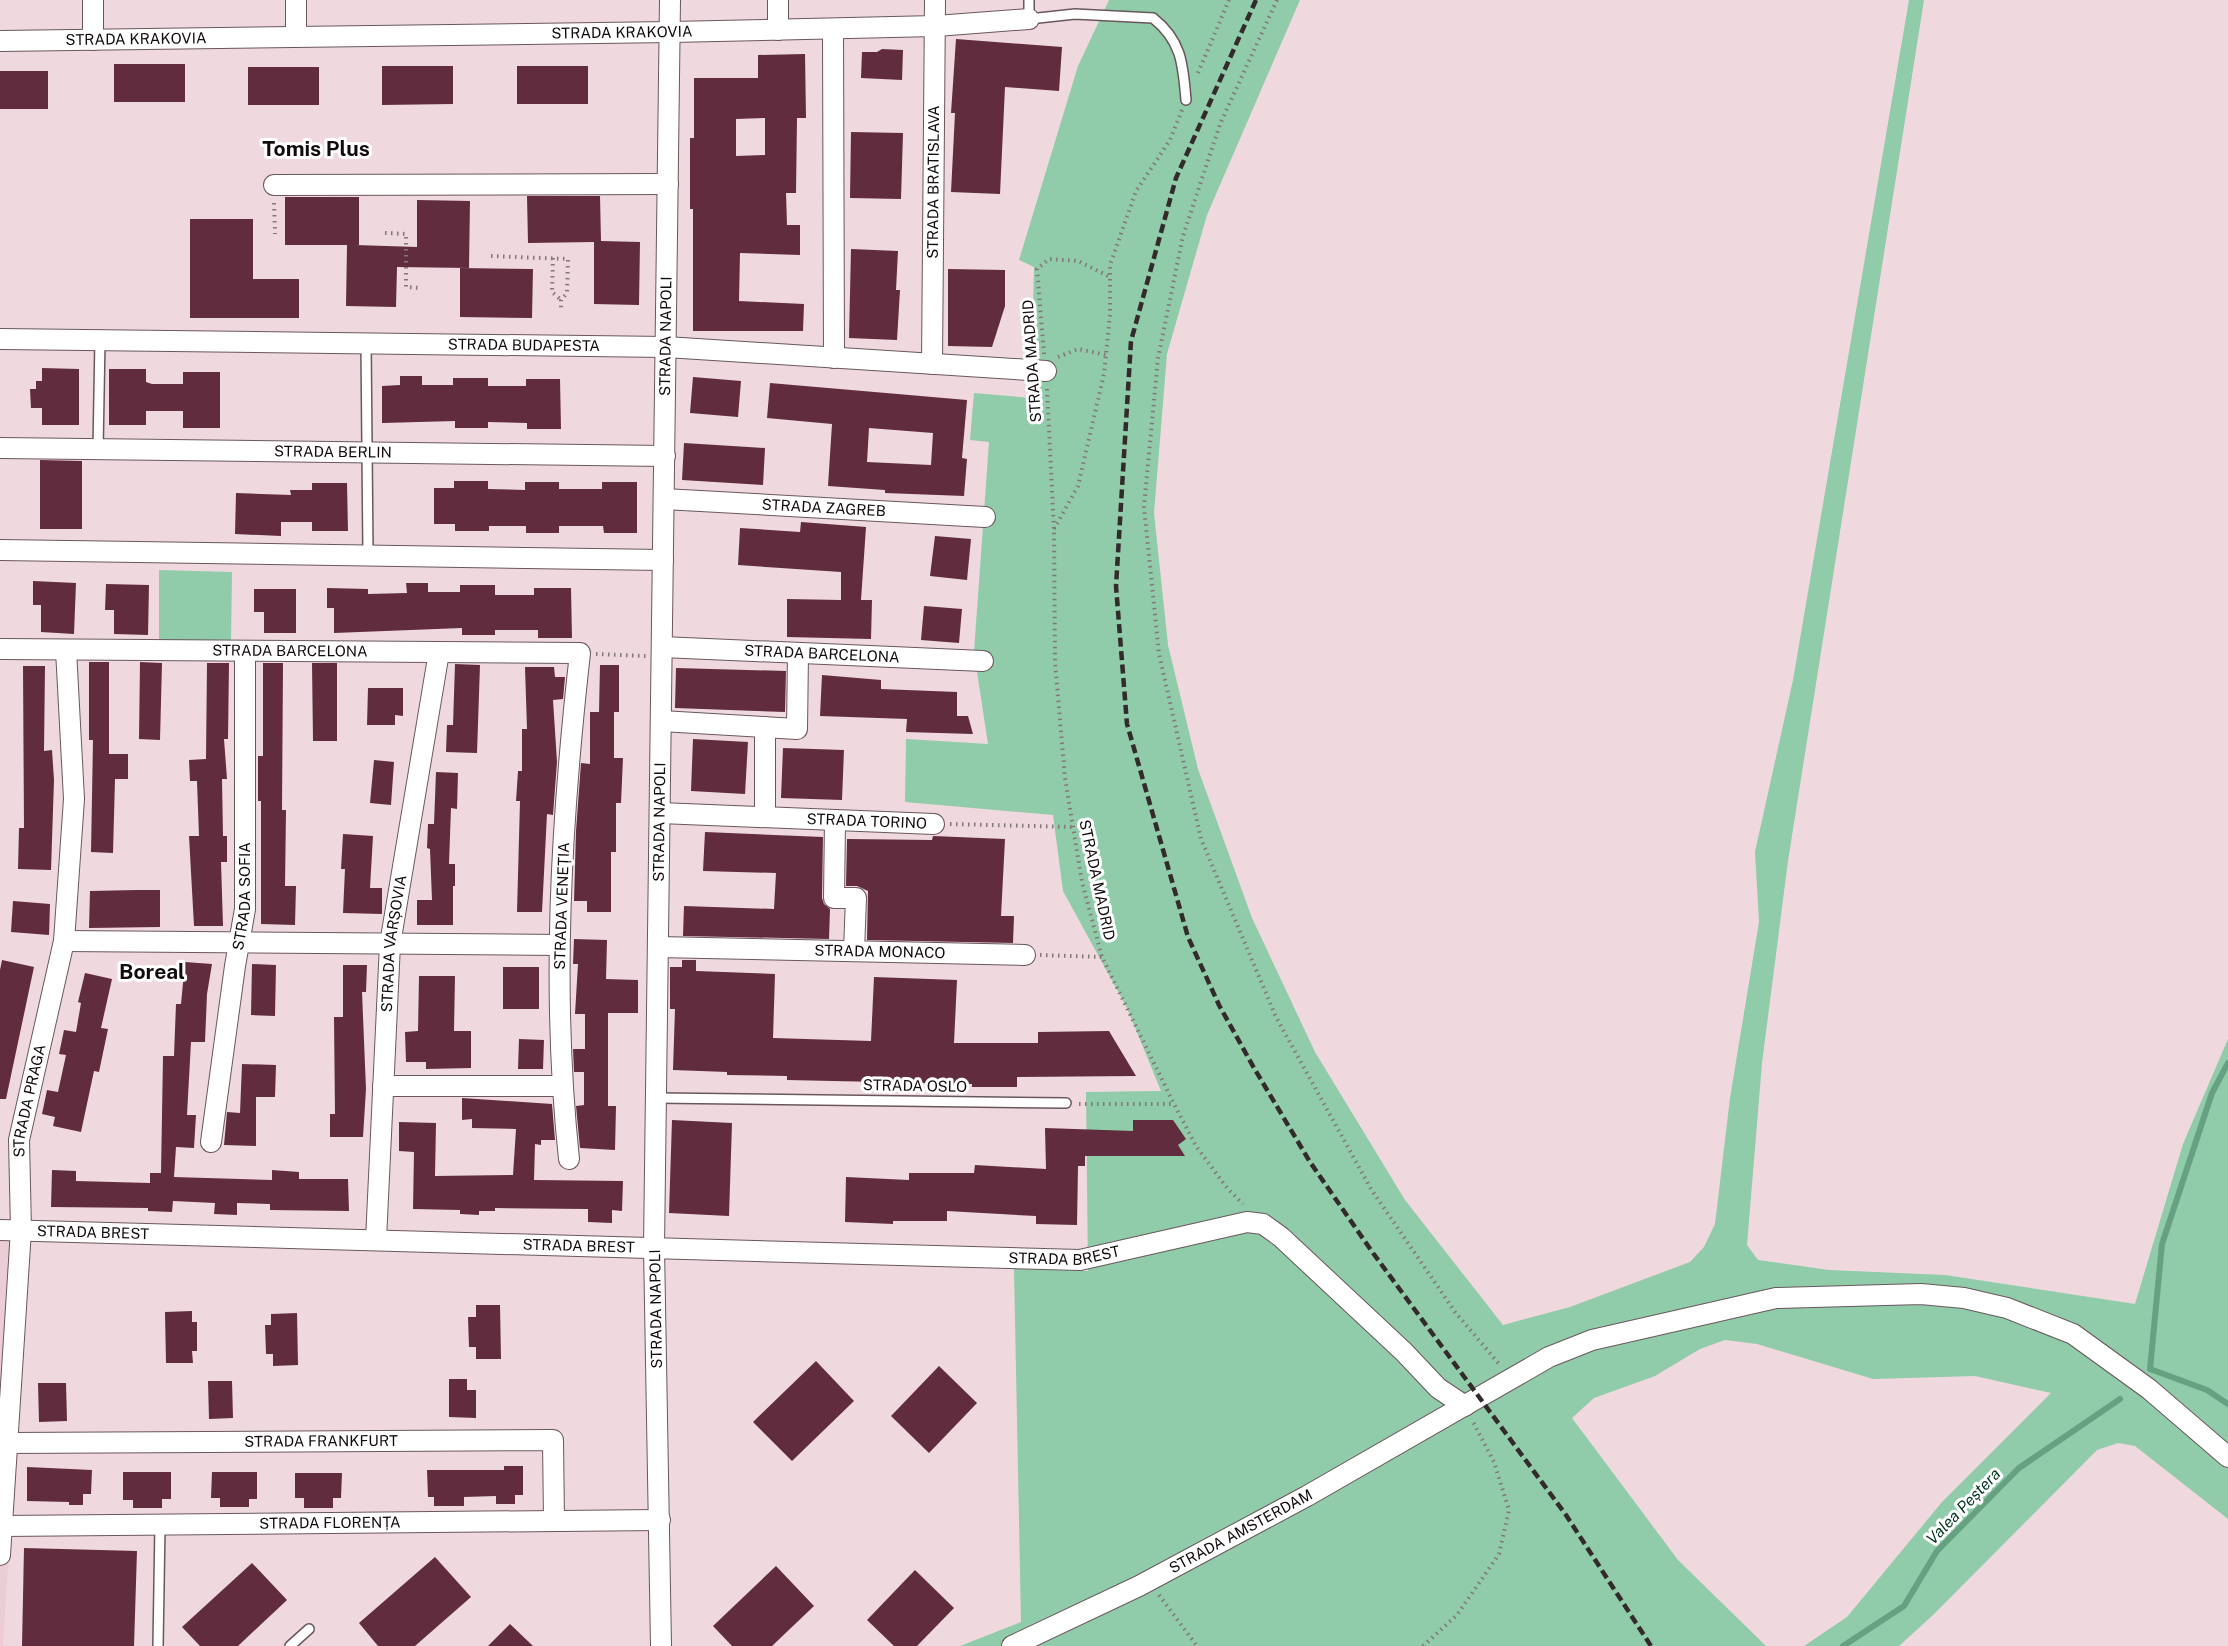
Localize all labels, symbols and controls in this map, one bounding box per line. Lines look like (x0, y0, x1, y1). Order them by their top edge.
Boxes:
street label: STRADA KRAKOVIA (551, 23, 693, 42)
street label: STRADA KRAKOVIA (65, 29, 207, 48)
street label: STRADA BRATISLAVA (924, 105, 942, 259)
district label: Tomis Plus (262, 136, 370, 161)
street label: STRADA NAPOLI (656, 276, 674, 396)
street label: STRADA MADRID (1019, 299, 1044, 423)
street label: STRADA BUDAPESTA (448, 335, 600, 354)
street label: STRADA BERLIN (274, 442, 392, 461)
street label: STRADA ZAGREB (761, 495, 886, 519)
street label: STRADA BARCELONA (212, 641, 368, 660)
street label: STRADA BARCELONA (744, 642, 900, 665)
street label: STRADA NAPOLI (650, 762, 668, 882)
street label: STRADA TORINO (806, 810, 927, 832)
street label: STRADA MADRID (1076, 818, 1119, 942)
street label: STRADA SOFIA (229, 842, 253, 952)
street label: STRADA VENEȚIA (551, 842, 572, 970)
street label: STRADA VARȘOVIA (378, 873, 409, 1013)
street label: STRADA MONACO (814, 941, 946, 961)
district label: Boreal (119, 959, 185, 984)
street label: STRADA PRAGA (10, 1042, 49, 1158)
street label: STRADA OSLO (863, 1076, 967, 1095)
street label: STRADA BREST (37, 1222, 149, 1242)
street label: STRADA BREST (522, 1236, 635, 1256)
street label: STRADA BREST (1008, 1242, 1122, 1268)
street label: STRADA NAPOLI (646, 1249, 665, 1369)
street label: STRADA FRANKFURT (244, 1432, 398, 1450)
water label: Valea Peștera (1922, 1464, 2004, 1548)
street label: STRADA AMSTERDAM (1166, 1486, 1315, 1576)
street label: STRADA FLORENȚA (259, 1513, 401, 1532)

